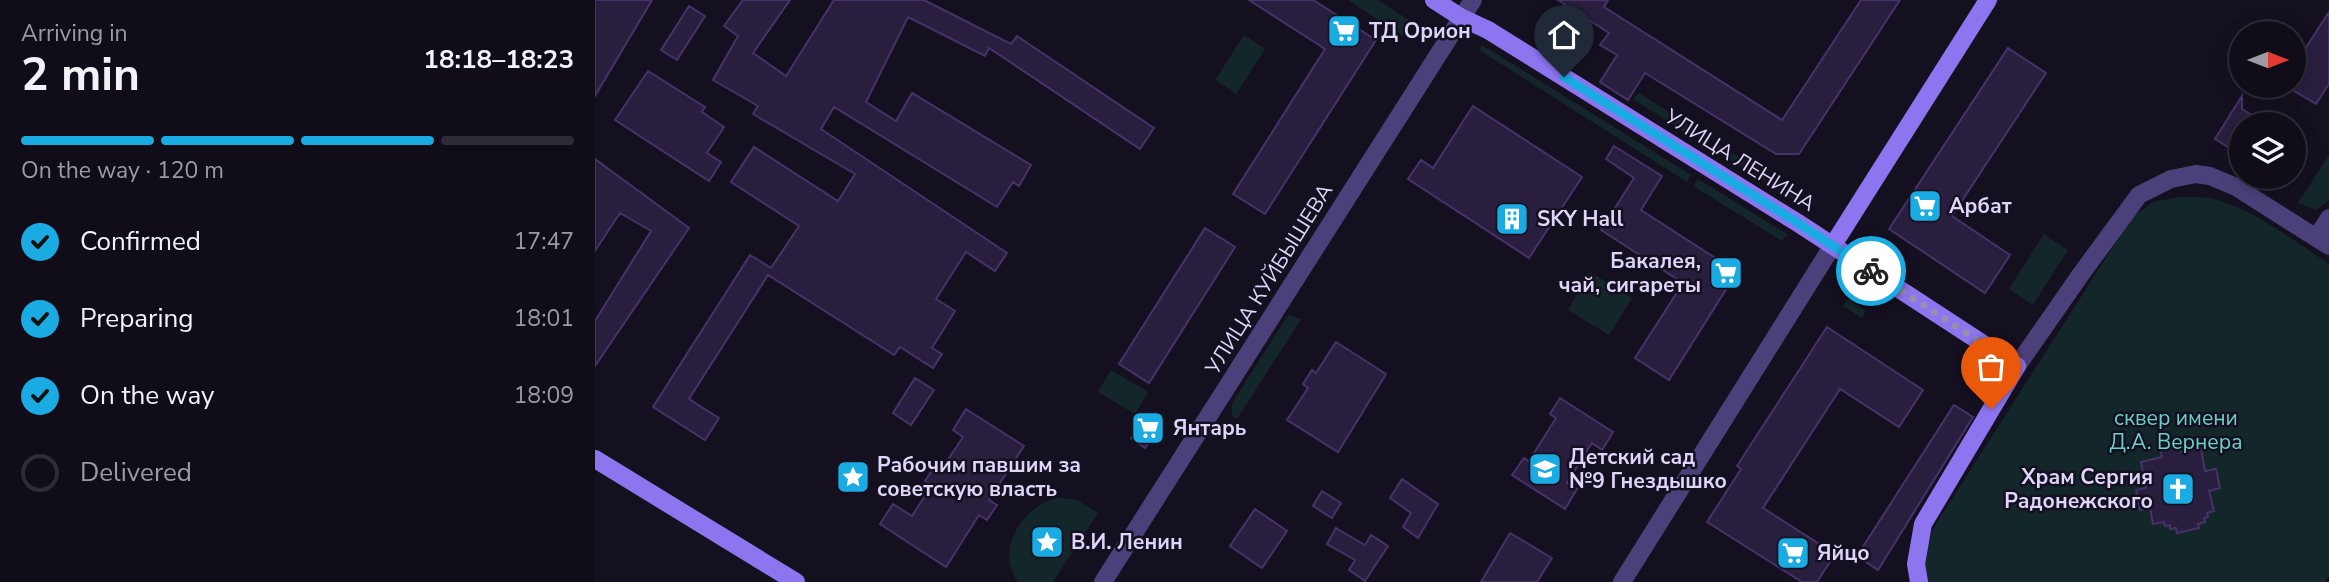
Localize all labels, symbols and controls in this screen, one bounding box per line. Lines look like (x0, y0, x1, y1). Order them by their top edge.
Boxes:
pin (1534, 5, 1594, 77)
supermarket icon: ТД Орион (1325, 12, 1363, 50)
icon: home (1545, 16, 1583, 54)
place label: ТД Орион (1369, 17, 1471, 45)
text: Arriving in (21, 18, 128, 49)
north arrow (2229, 21, 2307, 98)
map controls (2229, 21, 2306, 189)
text: 18:18–18:23 (423, 42, 574, 77)
text: 2 min (21, 43, 140, 106)
street label: УЛИЦА ЛЕНИНА (1659, 102, 1821, 218)
button: layers (2229, 112, 2306, 189)
text: On the way · 120 m (21, 155, 224, 186)
street label: УЛИЦА КУЙБЫШЕВА (1198, 178, 1339, 380)
supermarket icon: Арбат (1906, 187, 1944, 225)
place label: Арбат (1949, 192, 2012, 220)
building icon: SKY Hall (1493, 200, 1531, 238)
place label: SKY Hall (1537, 205, 1624, 233)
icon: check (21, 223, 59, 261)
text: Confirmed (80, 224, 201, 259)
text: 17:47 (514, 226, 574, 257)
courier (1836, 236, 1906, 306)
place label: Бакалея, чай, сигареты (1559, 247, 1701, 299)
icon: bike (1852, 252, 1890, 290)
supermarket icon: Бакалея, чай, сигареты (1707, 254, 1745, 292)
icon: check (21, 300, 59, 338)
text: Preparing (80, 301, 193, 336)
text: 18:01 (514, 303, 574, 334)
pin (1961, 337, 2021, 409)
icon: bag (1972, 348, 2010, 386)
icon: check (21, 377, 59, 415)
text: On the way (80, 378, 214, 413)
text: 18:09 (514, 380, 574, 411)
park label: сквер имени Д.А. Вернера (2110, 404, 2242, 456)
supermarket icon: Янтарь (1129, 409, 1167, 447)
place label: Янтарь (1173, 414, 1246, 442)
place label: Детский сад №9 Гнездышко (1569, 443, 1727, 495)
school or university icon: Детский сад №9 Гнездышко (1526, 450, 1564, 488)
place label: Рабочим павшим за советскую власть (877, 451, 1081, 503)
text: Delivered (80, 455, 192, 490)
place icon: Рабочим павшим за советскую власть (834, 458, 872, 496)
place label: Храм Сергия Радонежского (2004, 463, 2153, 515)
church icon: Храм Сергия Радонежского (2159, 470, 2197, 508)
place icon: В.И. Ленин (1028, 523, 1066, 561)
place label: В.И. Ленин (1071, 528, 1183, 556)
supermarket icon: Яйцо (1774, 534, 1812, 572)
place label: Яйцо (1817, 539, 1870, 567)

